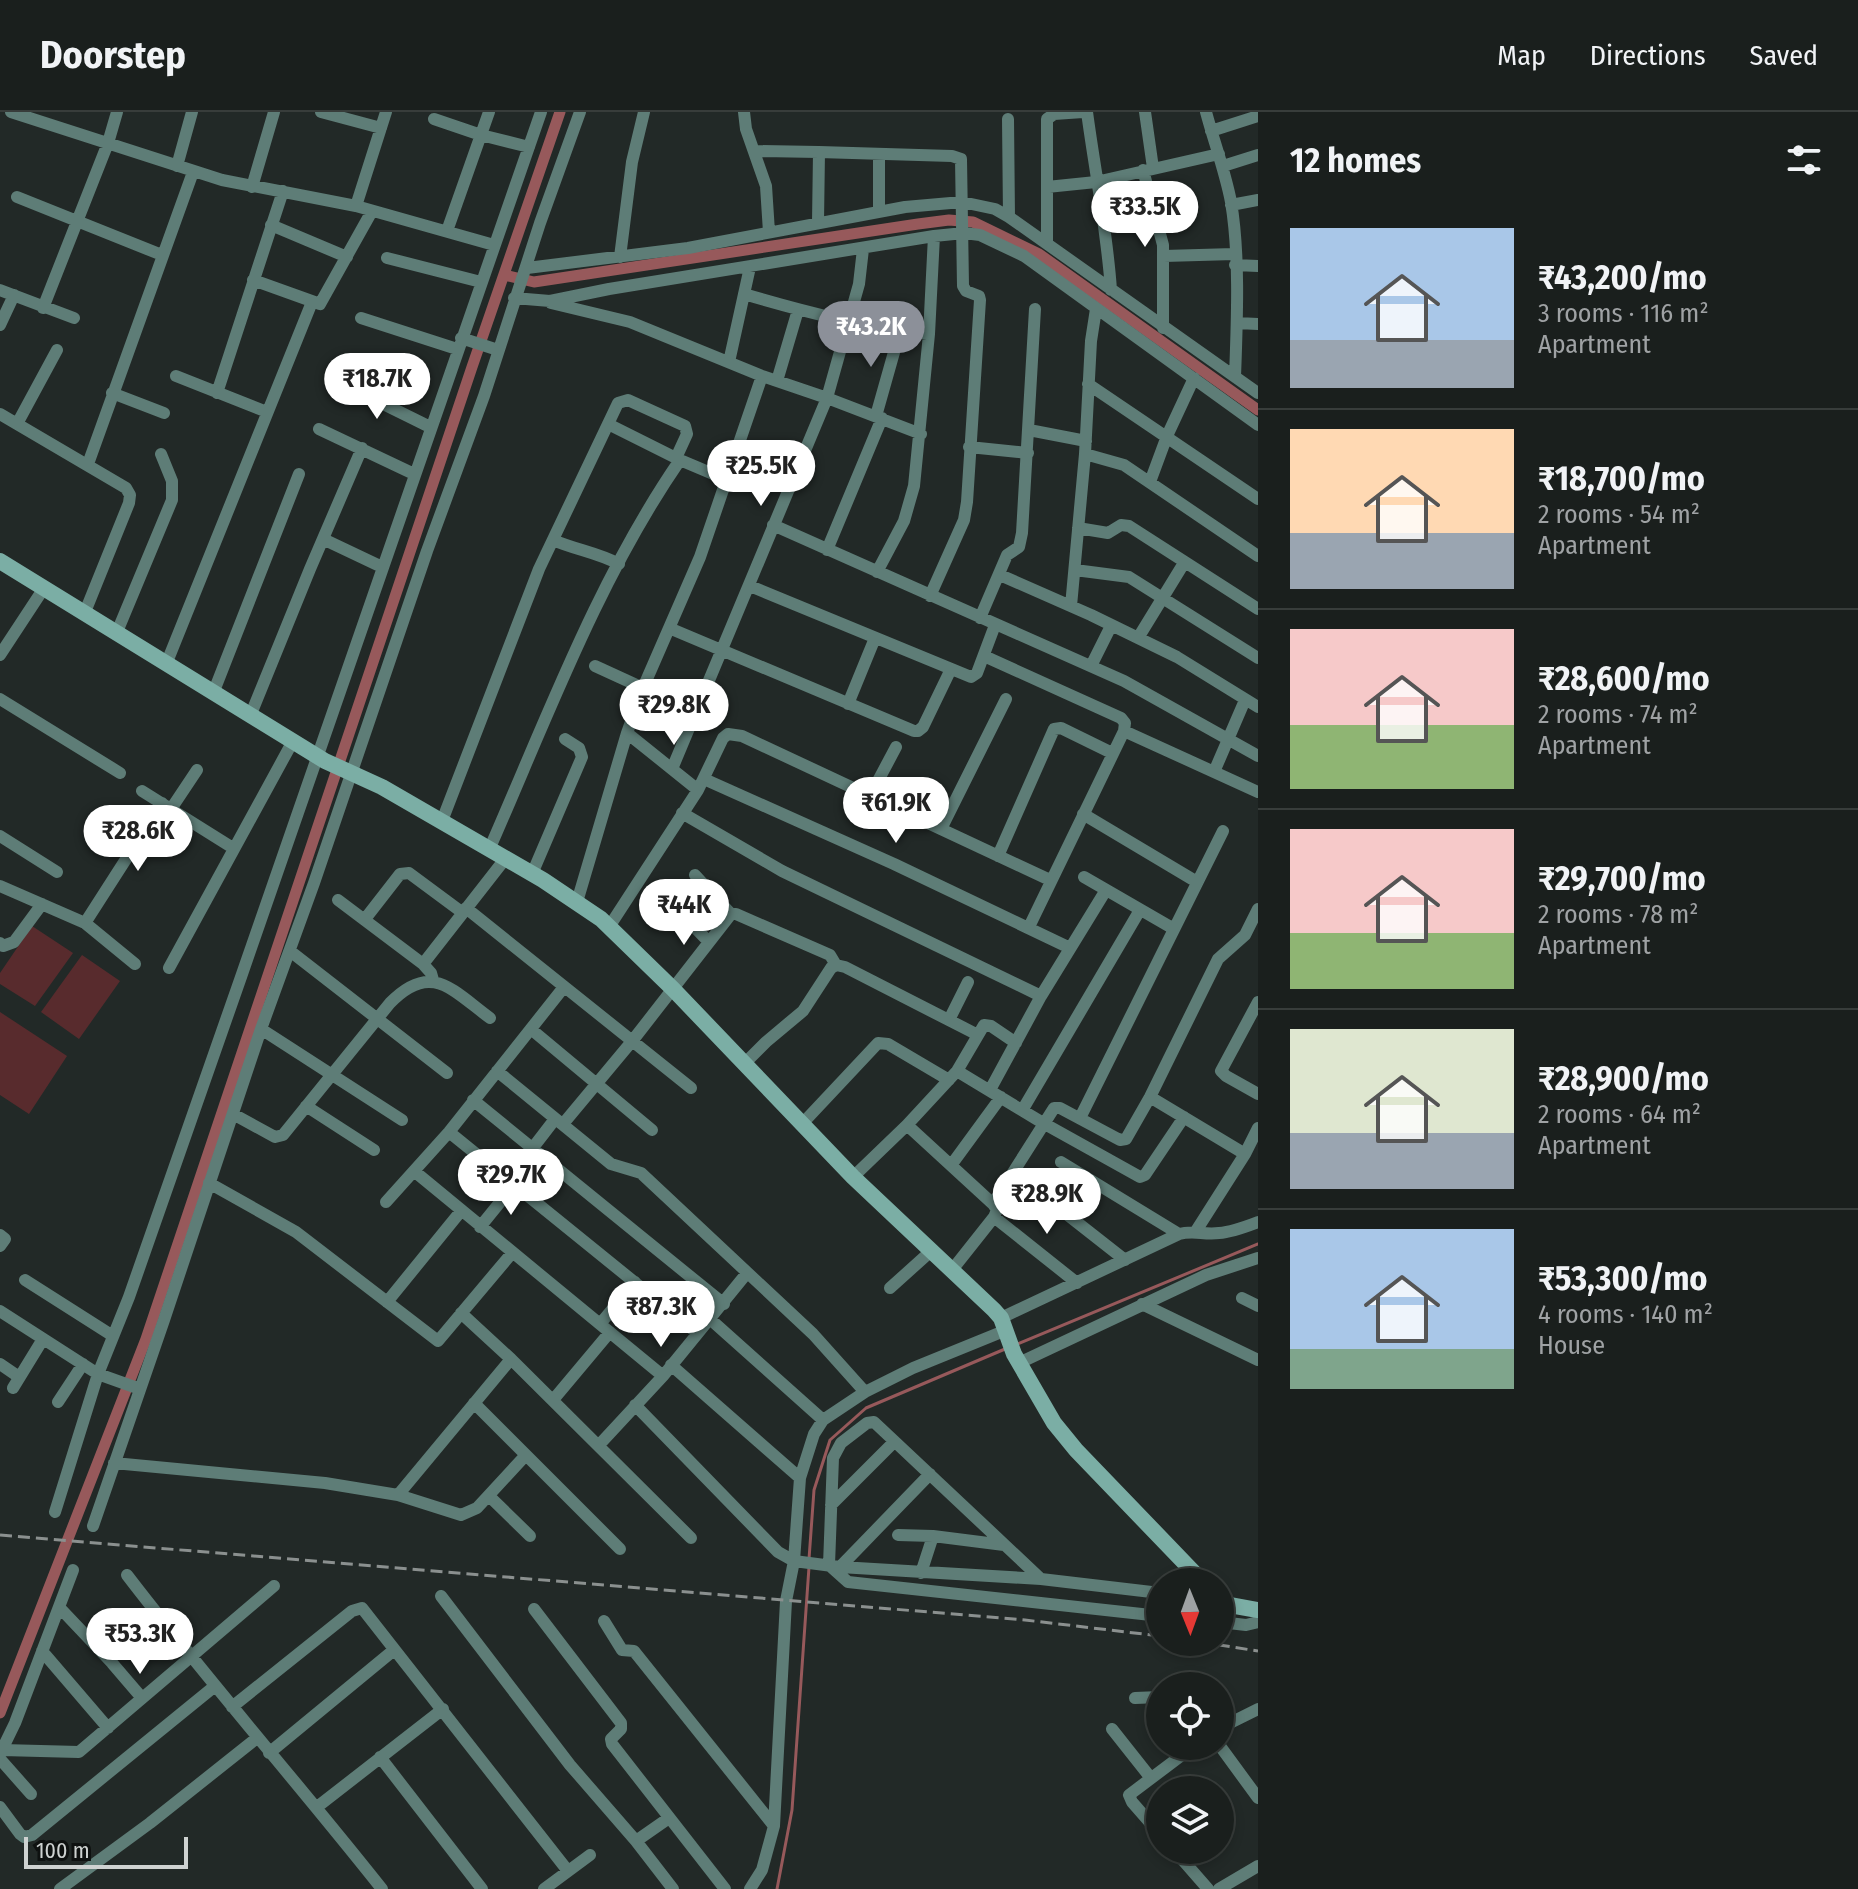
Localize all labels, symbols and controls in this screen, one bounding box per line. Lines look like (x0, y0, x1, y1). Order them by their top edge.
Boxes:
text: Doorstep (40, 32, 186, 78)
text: Map (1497, 39, 1546, 72)
text: Directions (1590, 39, 1706, 72)
text: Saved (1750, 39, 1818, 72)
icon: filters (1782, 138, 1826, 182)
text: 12 homes (1290, 140, 1421, 181)
pin: ₹33.5K (1080, 181, 1210, 249)
text: ₹33.5K (1109, 191, 1181, 222)
text: ₹43,200/mo (1538, 257, 1707, 298)
icon: home (1354, 260, 1450, 356)
text: 3 rooms · 116 m² (1538, 298, 1709, 329)
pin: ₹43.2K (806, 301, 936, 369)
text: ₹43.2K (836, 311, 906, 342)
text: Apartment (1538, 329, 1651, 360)
pin: ₹18.7K (312, 353, 442, 421)
text: ₹18.7K (342, 363, 412, 394)
pin: ₹25.5K (696, 440, 826, 508)
text: ₹25.5K (725, 450, 797, 481)
text: ₹18,700/mo (1538, 458, 1705, 499)
icon: home (1354, 461, 1450, 557)
text: 2 rooms · 54 m² (1538, 499, 1700, 530)
text: Apartment (1538, 530, 1651, 561)
text: ₹28,600/mo (1538, 658, 1710, 699)
icon: home (1354, 661, 1450, 757)
pin: ₹29.8K (609, 679, 739, 747)
text: ₹29.8K (638, 689, 710, 720)
text: 2 rooms · 74 m² (1538, 699, 1698, 730)
text: Apartment (1538, 730, 1651, 761)
pin: ₹61.9K (831, 777, 961, 845)
text: ₹61.9K (861, 787, 931, 818)
pin: ₹28.6K (73, 805, 203, 873)
text: ₹28.6K (102, 815, 174, 846)
text: ₹29,700/mo (1538, 858, 1706, 899)
icon: home (1354, 861, 1450, 957)
pin: ₹44K (637, 879, 731, 947)
text: ₹44K (657, 889, 711, 920)
text: 2 rooms · 78 m² (1538, 899, 1699, 930)
text: Apartment (1538, 930, 1651, 961)
text: ₹28,900/mo (1538, 1058, 1709, 1099)
icon: home (1354, 1061, 1450, 1157)
text: 2 rooms · 64 m² (1538, 1099, 1701, 1130)
text: Apartment (1538, 1130, 1651, 1161)
pin: ₹29.7K (446, 1149, 576, 1217)
text: ₹29.7K (476, 1159, 546, 1190)
pin: ₹28.9K (982, 1168, 1112, 1236)
text: ₹28.9K (1011, 1178, 1083, 1209)
text: ₹53,300/mo (1538, 1258, 1708, 1299)
icon: home (1354, 1261, 1450, 1357)
pin: ₹87.3K (596, 1281, 726, 1349)
text: ₹87.3K (626, 1291, 696, 1322)
text: 4 rooms · 140 m² (1538, 1299, 1713, 1330)
text: House (1538, 1330, 1605, 1361)
north arrow (1146, 1568, 1234, 1656)
map controls (1146, 1568, 1234, 1864)
pin: ₹53.3K (75, 1608, 205, 1676)
text: ₹53.3K (104, 1618, 176, 1649)
button: locate (1146, 1672, 1234, 1760)
button: layers (1146, 1776, 1234, 1864)
scale bar (24, 1833, 188, 1869)
text: 100 m (36, 1837, 90, 1864)

